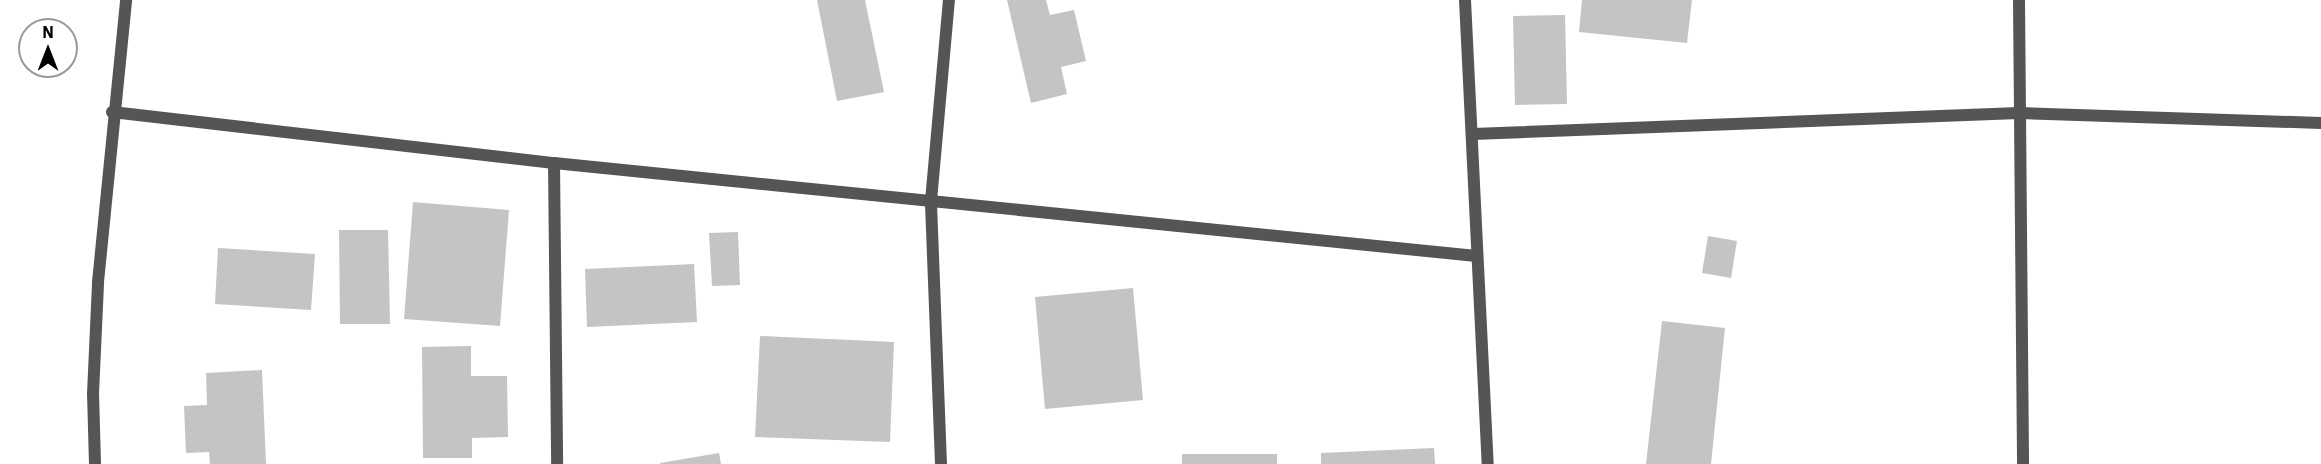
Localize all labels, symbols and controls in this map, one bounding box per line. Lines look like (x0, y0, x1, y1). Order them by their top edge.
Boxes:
north arrow (18, 18, 78, 78)
text: N (42, 22, 54, 42)

